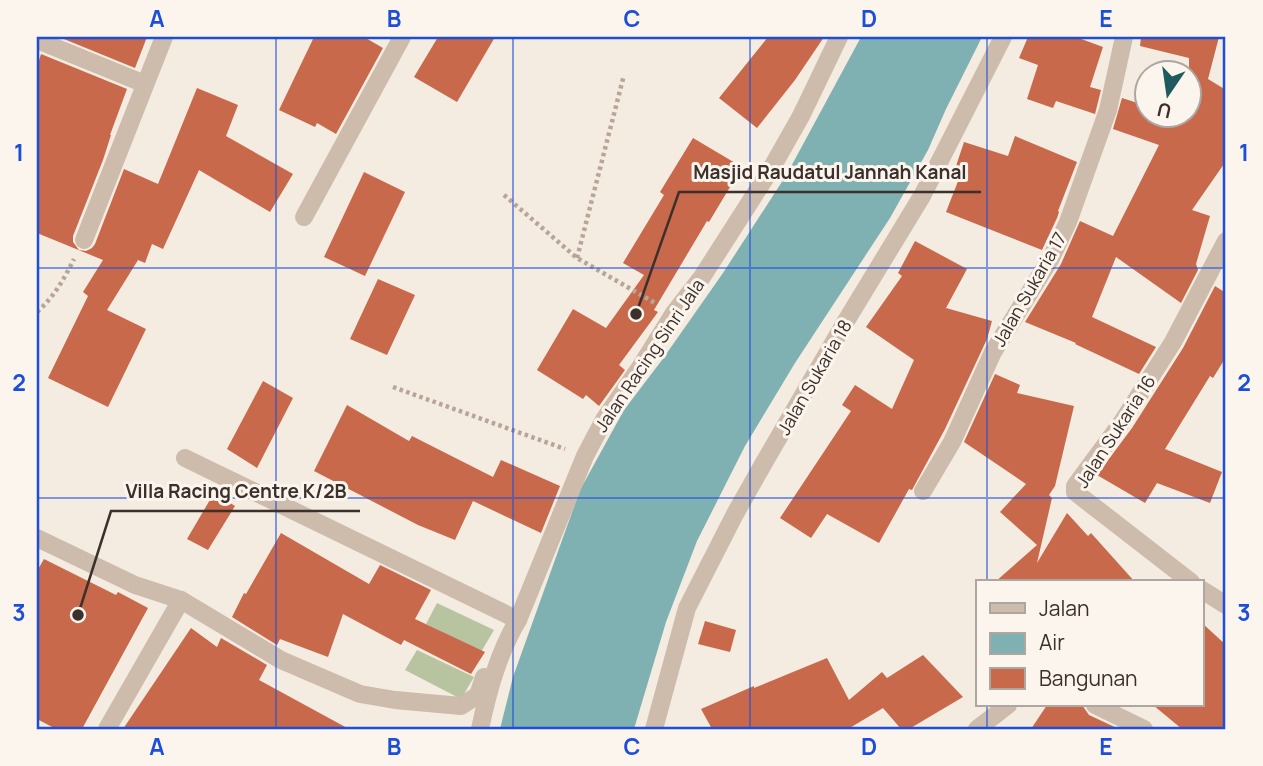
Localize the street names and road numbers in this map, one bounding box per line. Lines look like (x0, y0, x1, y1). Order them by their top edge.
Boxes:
street label: Jalan Sukaria 17 (987, 228, 1071, 350)
street label: Jalan Racing Sinri Jala (589, 274, 709, 436)
street label: Jalan Sukaria 18 (771, 315, 857, 439)
street label: Jalan Sukaria 16 (1070, 370, 1160, 492)

